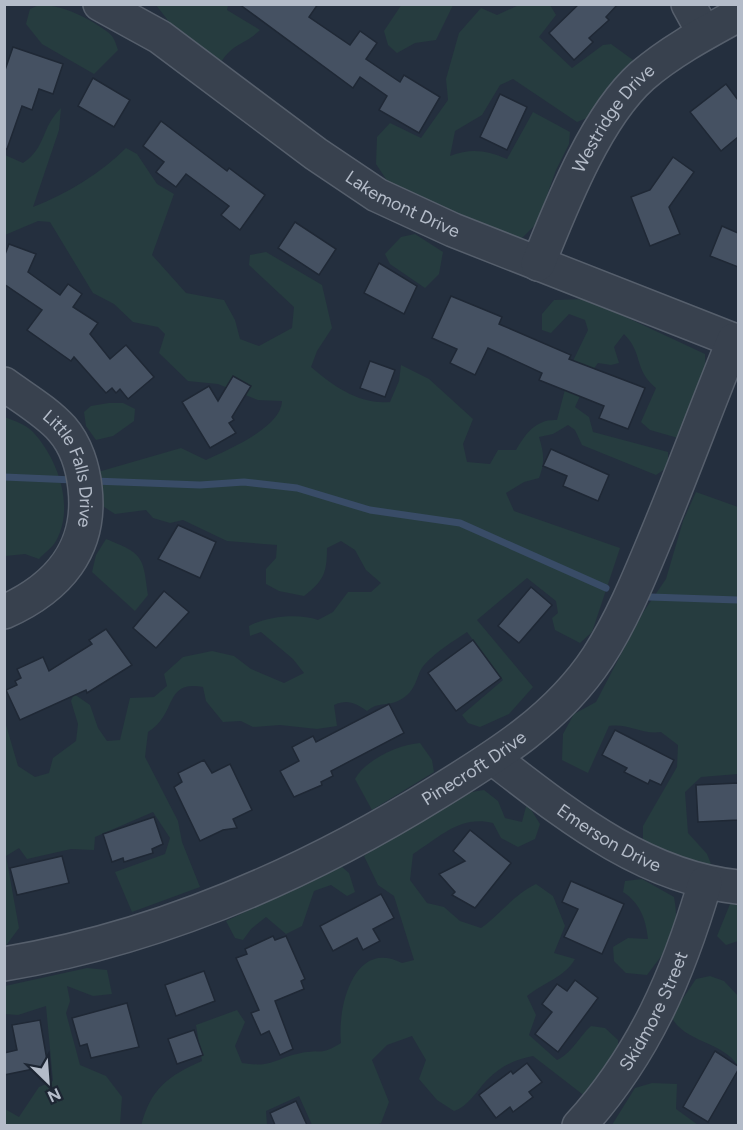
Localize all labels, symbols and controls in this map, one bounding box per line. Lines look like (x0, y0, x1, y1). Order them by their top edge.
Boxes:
street label: Westridge Drive (568, 59, 659, 176)
street label: Lakemont Drive (341, 166, 463, 243)
street label: Little Falls Drive (38, 405, 97, 529)
street label: Pinecroft Drive (418, 726, 531, 810)
street label: Emerson Drive (553, 799, 664, 877)
street label: Skidmore Street (614, 948, 693, 1075)
north arrow (18, 1052, 78, 1112)
text: N (45, 1084, 64, 1106)

